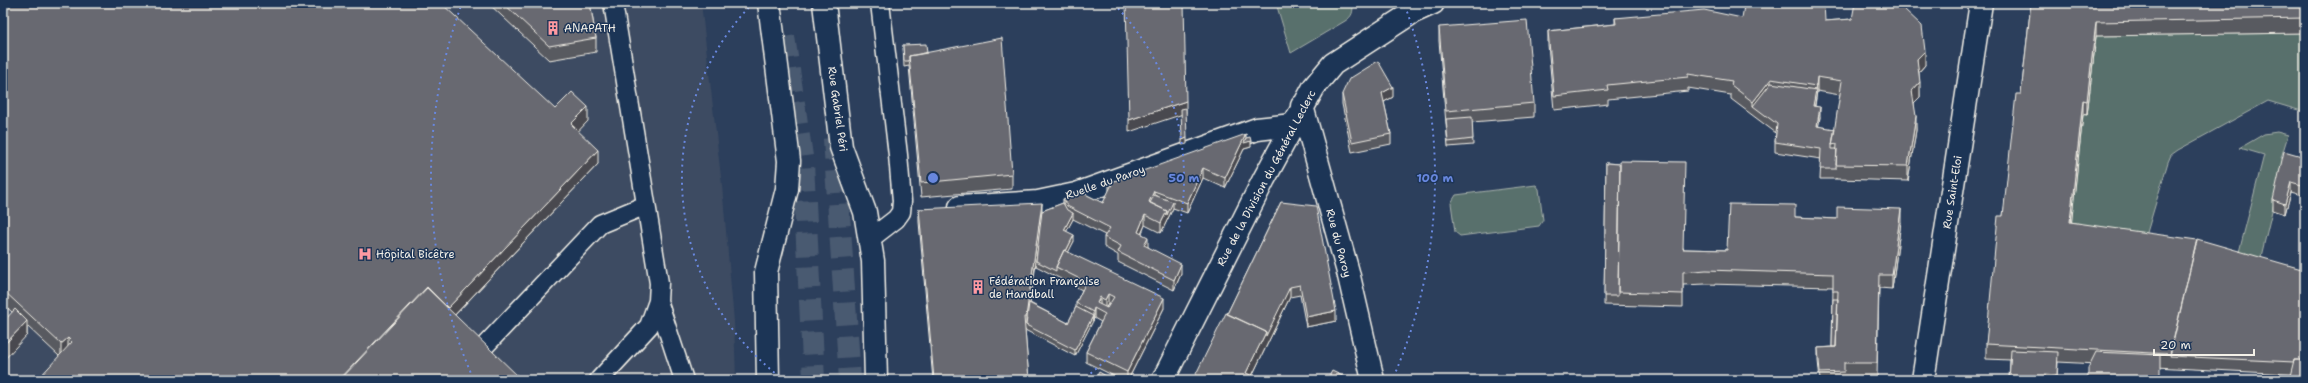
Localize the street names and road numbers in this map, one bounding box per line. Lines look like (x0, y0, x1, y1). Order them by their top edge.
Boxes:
street label: Rue Gabriel Péri (824, 65, 851, 153)
street label: Rue de la Division du Général Leclerc (1213, 87, 1320, 269)
street label: Rue Saint-Eloi (1939, 154, 1966, 230)
street label: Ruelle du Paroy (1063, 162, 1147, 203)
street label: Rue du Paroy (1322, 207, 1355, 279)

